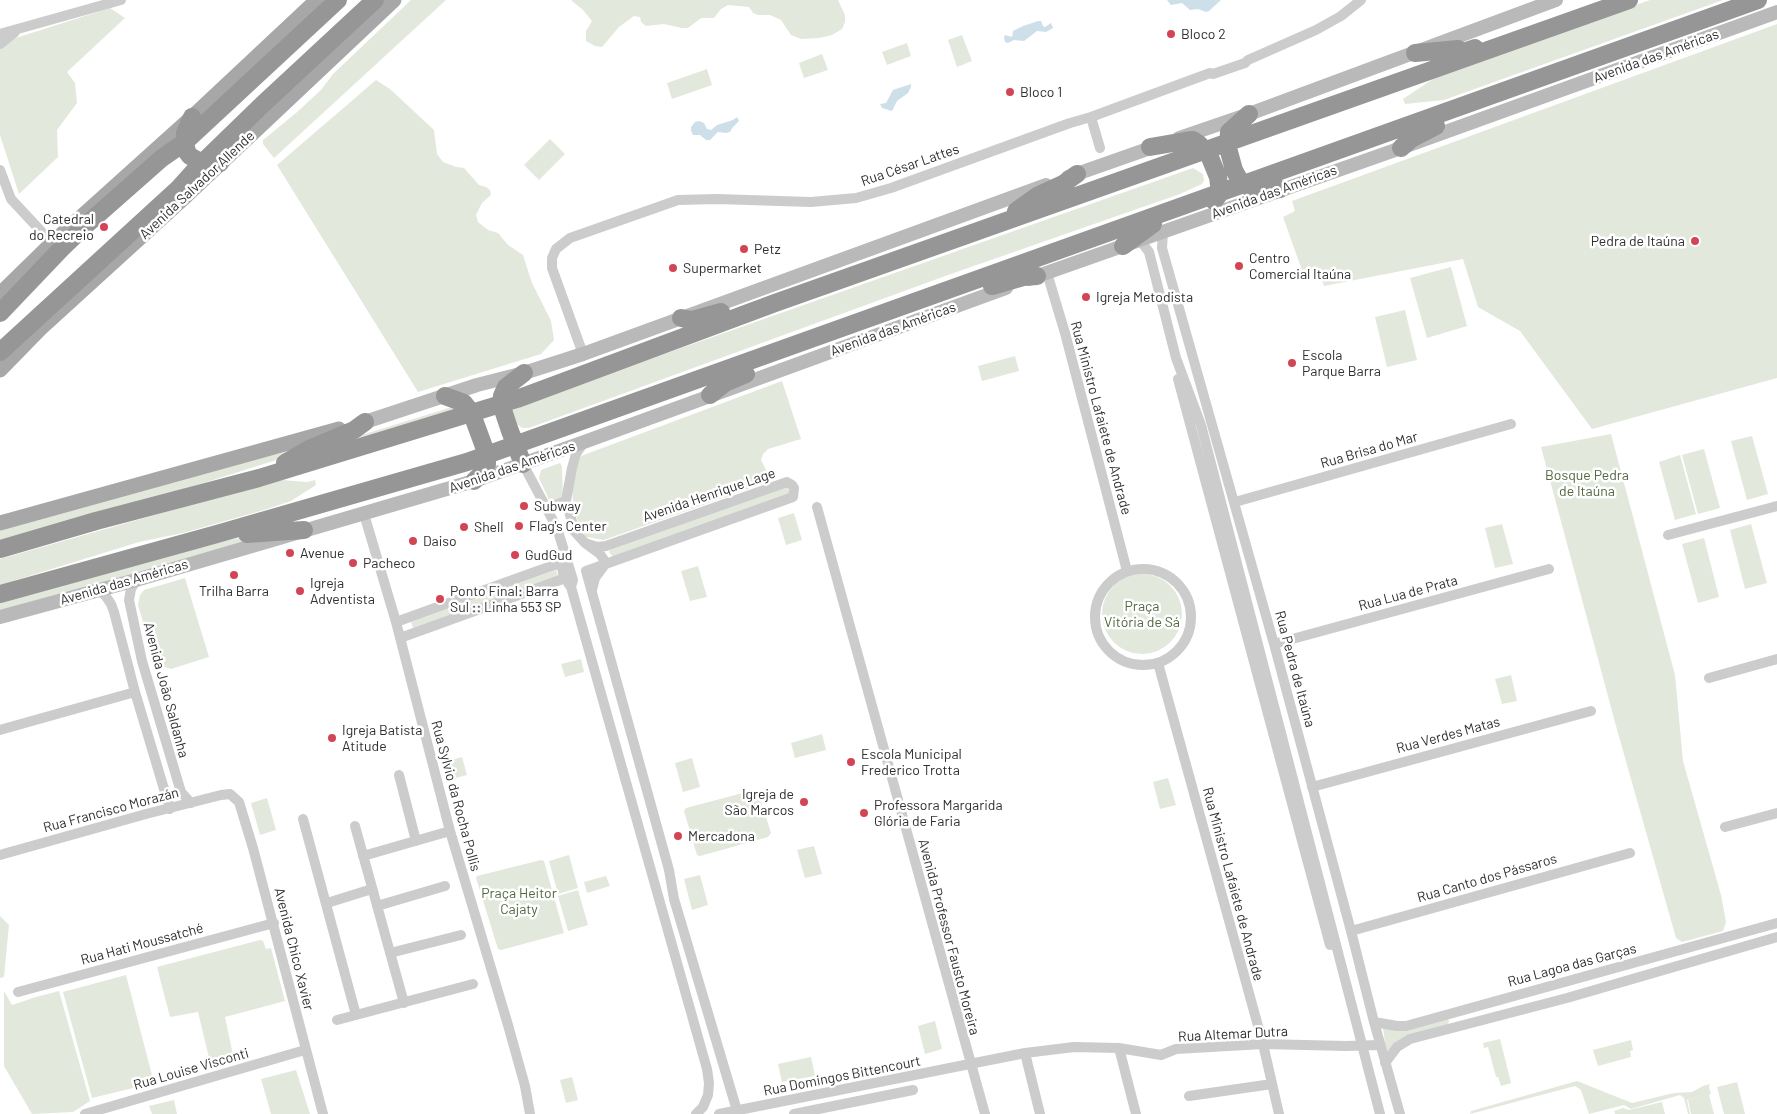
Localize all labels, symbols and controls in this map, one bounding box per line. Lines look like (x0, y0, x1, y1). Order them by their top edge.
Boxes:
street label: Avenida das Américas (1591, 25, 1721, 87)
place label: Bloco 2 (1181, 26, 1226, 42)
marker: Bloco 2 (1165, 28, 1177, 40)
place label: Bloco 1 (1020, 84, 1062, 100)
marker: Bloco 1 (1004, 86, 1016, 98)
street label: Avenida Salvador Allende (136, 127, 258, 243)
street label: Rua César Lattes (859, 140, 961, 190)
street label: Avenida das Américas (1209, 161, 1339, 223)
place label: Catedral do Recreio (29, 211, 94, 243)
marker: Catedral do Recreio (98, 221, 110, 233)
place label: Pedra de Itaúna (1591, 233, 1685, 249)
marker: Pedra de Itaúna (1689, 235, 1701, 247)
place label: Petz (754, 241, 781, 257)
marker: Petz (738, 243, 750, 255)
place label: Centro Comercial Itaúna (1249, 250, 1351, 282)
place label: Supermarket (683, 260, 762, 276)
marker: Centro Comercial Itaúna (1233, 260, 1245, 272)
marker: Supermarket (667, 262, 679, 274)
place label: Igreja Metodista (1096, 289, 1193, 305)
marker: Igreja Metodista (1080, 291, 1092, 303)
street label: Avenida das Américas (828, 298, 958, 360)
street label: Rua Ministro Lafaiete de Andrade (1067, 319, 1135, 517)
place label: Escola Parque Barra (1302, 347, 1381, 380)
marker: Escola Parque Barra (1286, 357, 1298, 369)
street label: Rua Brisa do Mar (1318, 428, 1420, 472)
street label: Avenida das Américas (447, 438, 577, 496)
street label: Avenida Henrique Lage (641, 464, 777, 526)
park label: Bosque Pedra de Itaúna (1545, 467, 1629, 500)
place label: Subway (534, 498, 581, 514)
marker: Subway (518, 500, 530, 512)
place label: Flag's Center (529, 518, 607, 534)
place label: Shell (474, 519, 504, 535)
marker: Flag's Center (513, 520, 525, 532)
marker: Shell (458, 521, 470, 533)
place label: Daiso (423, 533, 457, 549)
marker: Daiso (407, 535, 419, 547)
place label: Avenue (300, 545, 344, 561)
marker: Avenue (284, 547, 296, 559)
place label: GudGud (525, 547, 572, 563)
marker: GudGud (509, 549, 521, 561)
place label: Pacheco (363, 555, 415, 571)
street label: Avenida das Américas (58, 556, 190, 608)
marker: Pacheco (347, 557, 359, 569)
marker: Trilha Barra (228, 569, 240, 581)
street label: Rua Lua de Prata (1357, 572, 1459, 614)
place label: Igreja Adventista (310, 575, 375, 608)
place label: Trilha Barra (199, 583, 269, 599)
place label: Ponto Final: Barra Sul :: Linha 553 SP (450, 583, 561, 616)
marker: Igreja Adventista (294, 585, 306, 597)
marker: Ponto Final: Barra Sul :: Linha 553 SP (434, 593, 446, 605)
park label: Praça Vitória de Sá (1104, 598, 1180, 630)
street label: Rua Pedra de Itaúna (1271, 609, 1319, 729)
street label: Avenida João Saldanha (140, 620, 192, 760)
street label: Rua Verdes Matas (1394, 713, 1502, 757)
street label: Rua Sylvio da Rocha Pollis (428, 719, 484, 873)
place label: Igreja Batista Atitude (342, 722, 422, 754)
marker: Igreja Batista Atitude (326, 732, 338, 744)
place label: Escola Municipal Frederico Trotta (861, 746, 962, 779)
marker: Escola Municipal Frederico Trotta (845, 756, 857, 768)
street label: Rua Francisco Morazán (41, 784, 181, 836)
street label: Rua Ministro Lafaiete de Andrade (1199, 785, 1267, 983)
place label: Igreja de São Marcos (725, 786, 794, 819)
marker: Igreja de São Marcos (798, 796, 810, 808)
place label: Professora Margarida Glória de Faria (874, 797, 1003, 830)
marker: Professora Margarida Glória de Faria (858, 807, 870, 819)
place label: Mercadona (688, 828, 755, 844)
marker: Mercadona (672, 830, 684, 842)
street label: Avenida Professor Fausto Moreira (915, 837, 983, 1037)
street label: Rua Canto dos Pássaros (1415, 850, 1559, 906)
park label: Praça Heitor Cajaty (481, 885, 557, 918)
street label: Avenida Chico Xavier (271, 886, 317, 1012)
street label: Rua Hati Moussatché (79, 920, 205, 968)
street label: Rua Lagoa das Garças (1506, 940, 1638, 990)
street label: Rua Altemar Dutra (1178, 1023, 1288, 1045)
street label: Rua Louise Visconti (131, 1044, 251, 1094)
street label: Rua Domingos Bittencourt (762, 1053, 922, 1099)

